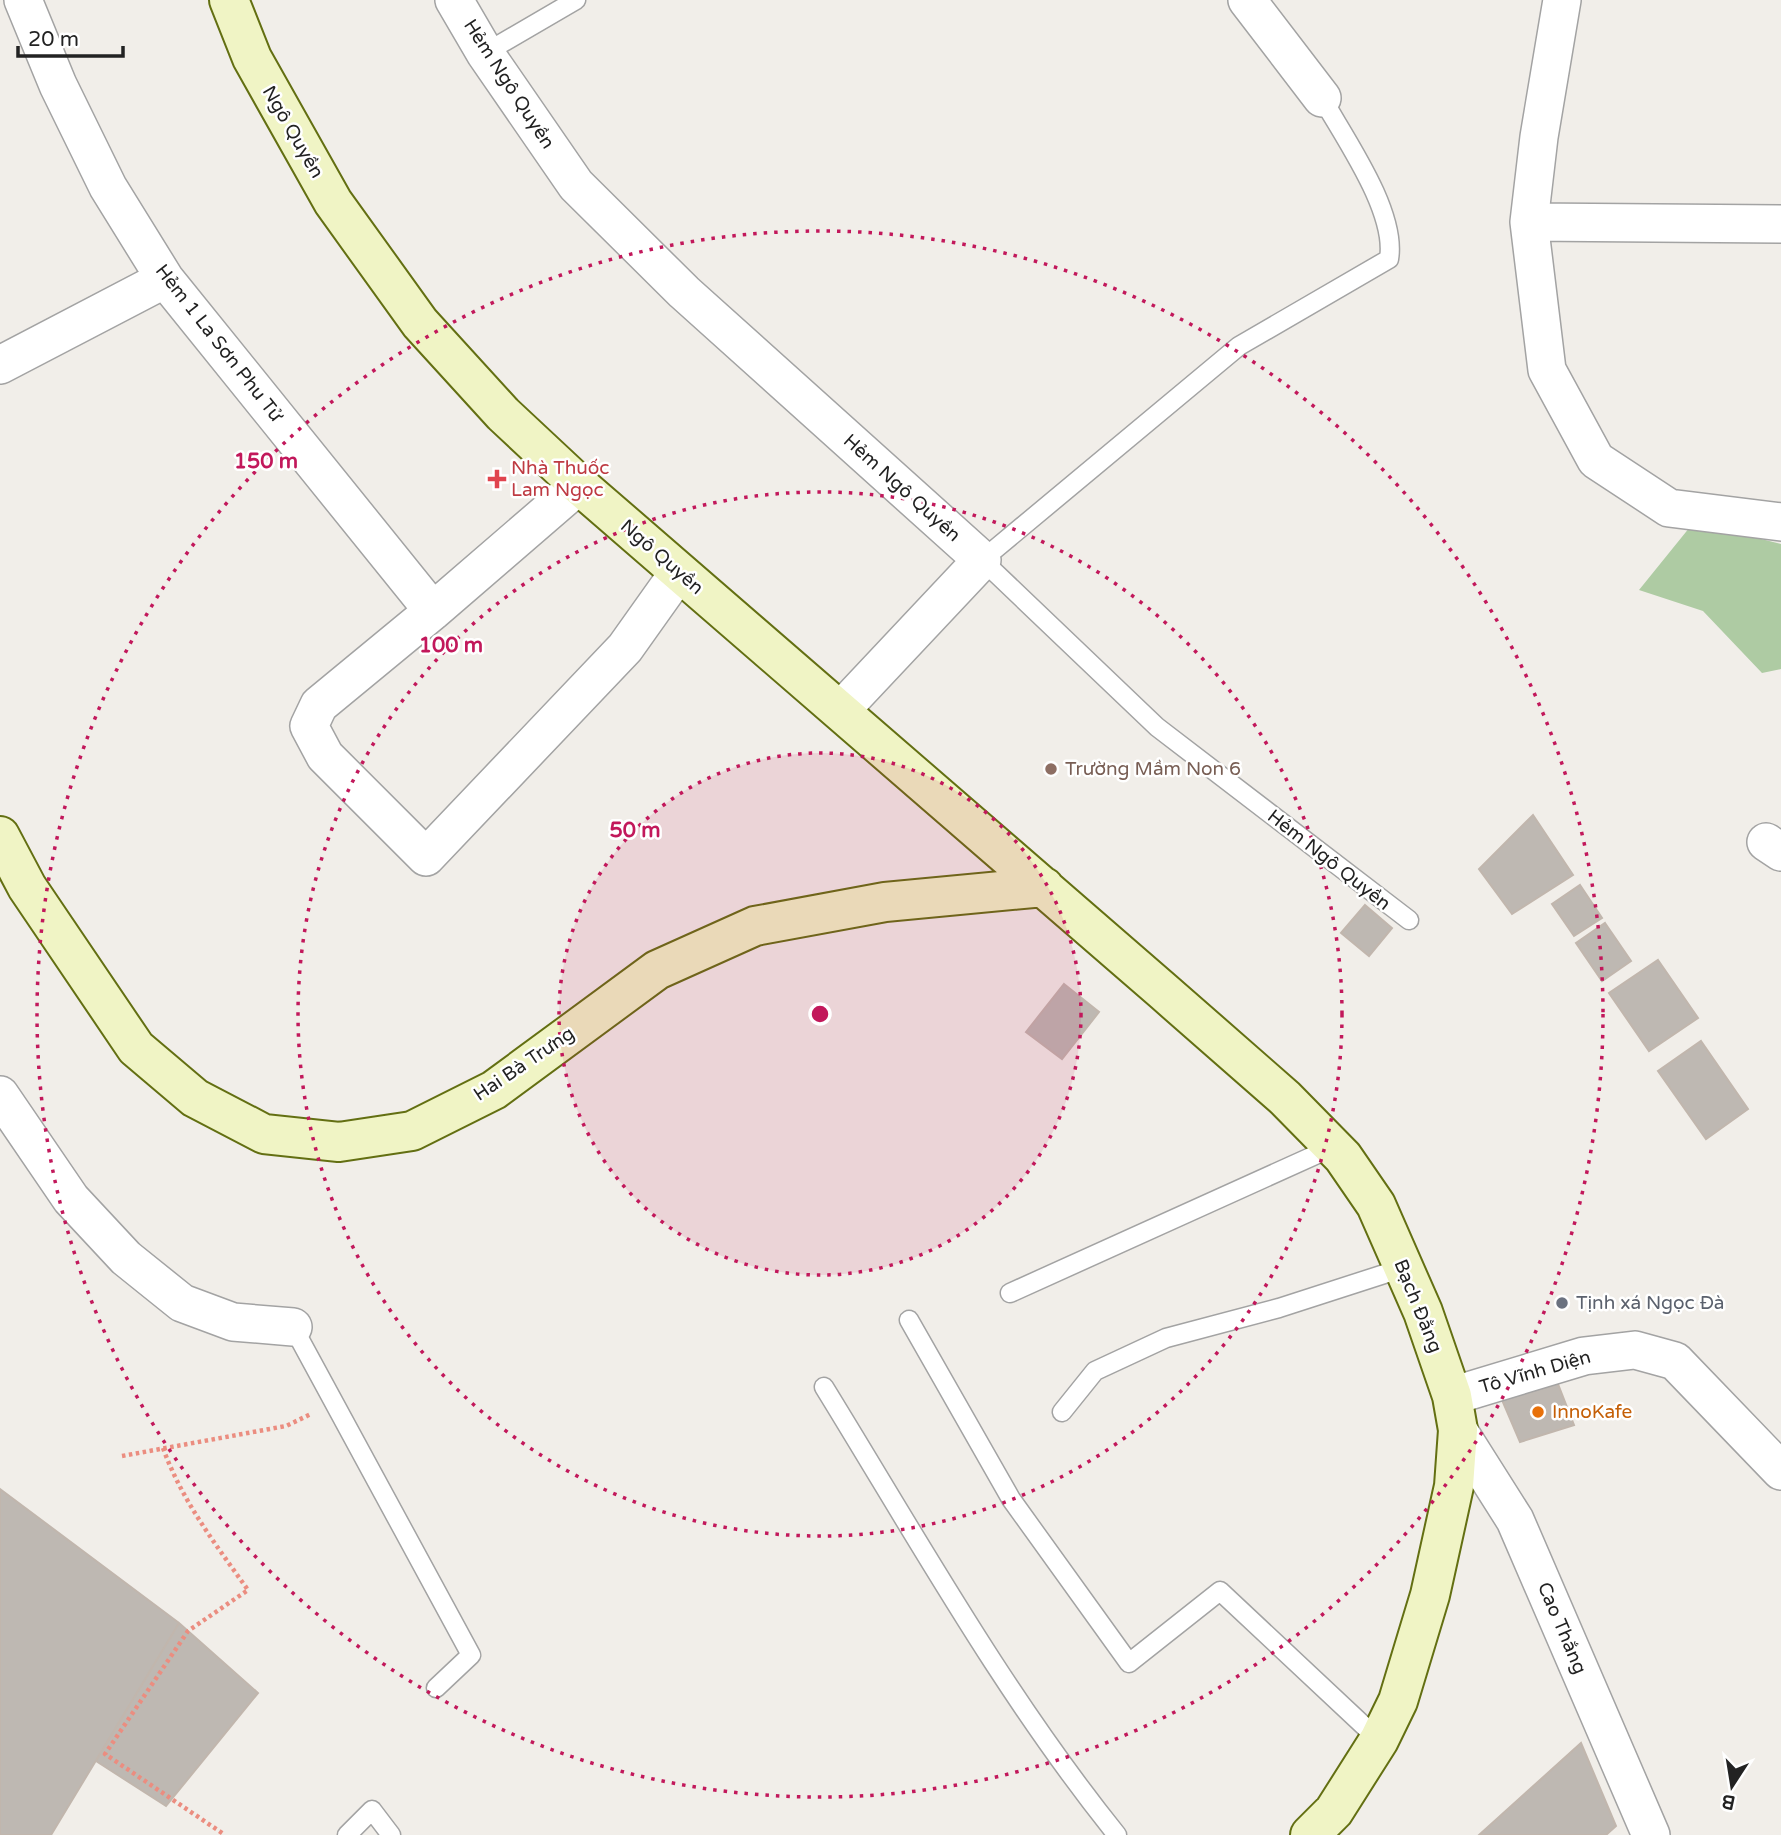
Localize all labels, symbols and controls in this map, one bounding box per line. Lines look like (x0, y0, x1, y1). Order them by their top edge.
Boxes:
scale bar (18, 14, 122, 58)
street label: Hẻm Ngô Quyền (459, 15, 559, 153)
text: 20 m (28, 27, 79, 52)
street label: Ngô Quyền (258, 82, 328, 182)
street label: Hẻm 1 La Sơn Phu Tử (151, 260, 288, 427)
street label: Hẻm Ngô Quyền (839, 430, 965, 546)
text: 150 m (234, 449, 298, 474)
place label: Nhà Thuốc Lam Ngọc (511, 457, 609, 501)
marker: Nhà Thuốc Lam Ngọc (489, 471, 505, 487)
street label: Ngô Quyền (616, 515, 708, 599)
text: 100 m (419, 633, 483, 658)
place label: Trường Mầm Non 6 (1065, 758, 1241, 780)
marker: Trường Mầm Non 6 (1043, 761, 1059, 777)
street label: Hẻm Ngô Quyền (1263, 805, 1395, 915)
text: 50 m (609, 818, 661, 843)
centre of rings (808, 1002, 832, 1026)
street label: Hai Bà Trưng (470, 1022, 578, 1106)
street label: Bạch Đằng (1389, 1256, 1447, 1356)
place label: Tịnh xá Ngọc Đà (1576, 1292, 1725, 1314)
marker: Tịnh xá Ngọc Đà (1554, 1295, 1570, 1311)
street label: Tô Vĩnh Diện (1477, 1346, 1593, 1398)
place label: InnoKafe (1552, 1401, 1632, 1423)
marker: InnoKafe (1530, 1404, 1546, 1420)
street label: Cao Thắng (1533, 1579, 1591, 1677)
north arrow (1697, 1751, 1767, 1821)
text: B (1720, 1790, 1737, 1814)

